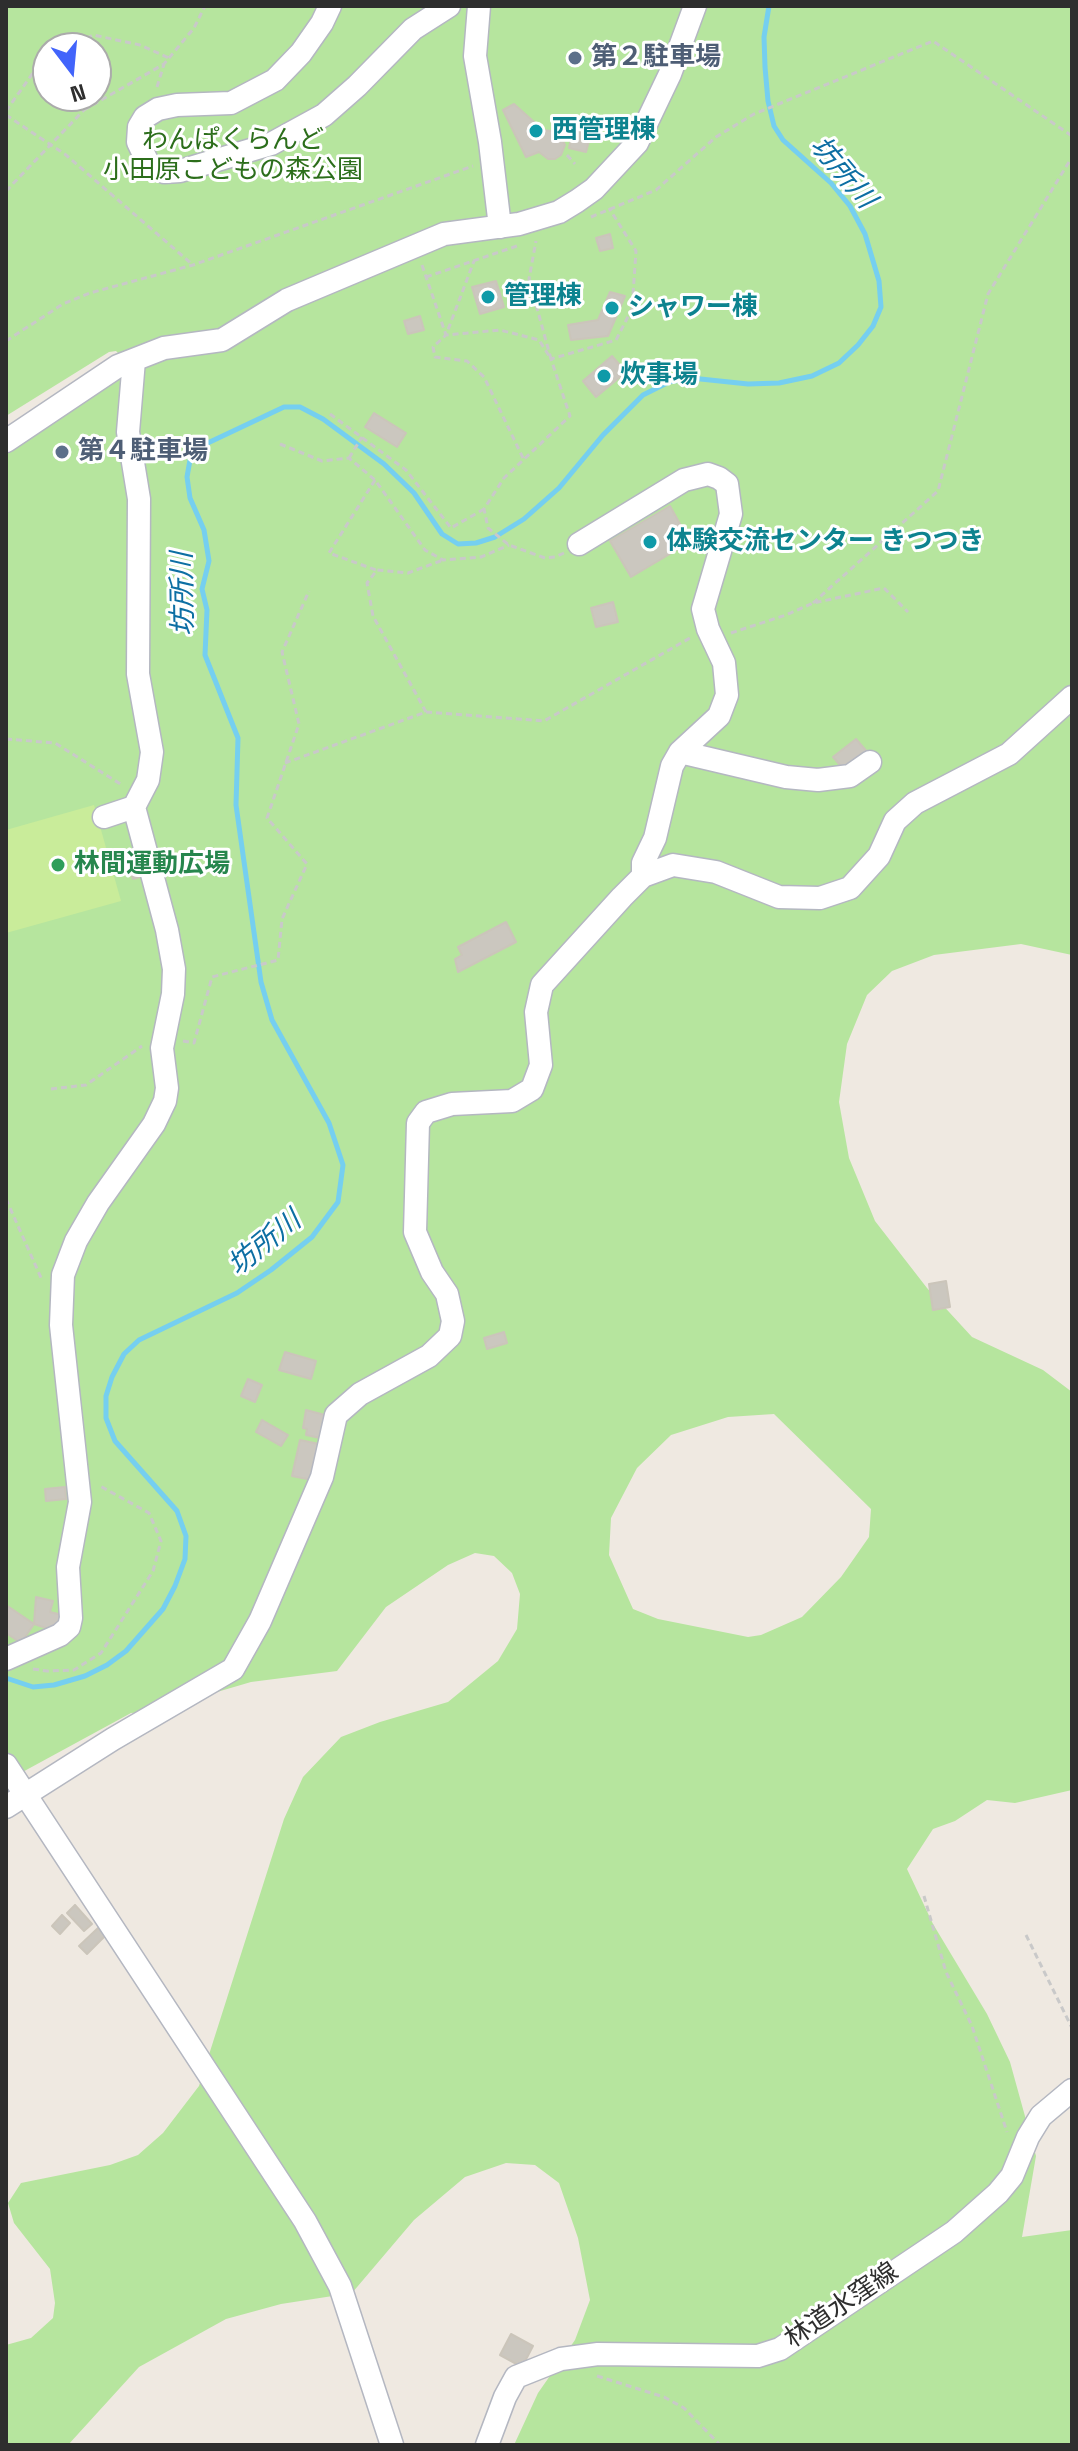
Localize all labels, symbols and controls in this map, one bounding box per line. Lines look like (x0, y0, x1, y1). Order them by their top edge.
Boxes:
north arrow (32, 32, 112, 112)
place label: 第２駐車場 (591, 42, 721, 74)
marker: 第２駐車場 (566, 49, 584, 67)
text: N (67, 78, 89, 109)
place label: 西管理棟 (552, 115, 656, 147)
marker: 西管理棟 (527, 122, 545, 140)
park label: わんぱくらんど 小田原こどもの森公園 (103, 125, 363, 186)
water label: 坊所川 (802, 130, 882, 216)
place label: 管理棟 (504, 281, 582, 313)
marker: 管理棟 (479, 288, 497, 306)
place label: シャワー棟 (628, 292, 758, 324)
marker: シャワー棟 (603, 299, 621, 317)
place label: 炊事場 (620, 360, 698, 392)
marker: 炊事場 (595, 367, 613, 385)
place label: 第４駐車場 (78, 436, 208, 468)
marker: 第４駐車場 (53, 443, 71, 461)
place label: 体験交流センター きつつき (666, 526, 985, 558)
marker: 体験交流センター きつつき (641, 533, 659, 551)
water label: 坊所川 (166, 552, 202, 636)
place label: 林間運動広場 (74, 849, 230, 881)
marker: 林間運動広場 (49, 856, 67, 874)
water label: 坊所川 (222, 1205, 308, 1283)
street label: 林道水窪線 (779, 2257, 905, 2355)

